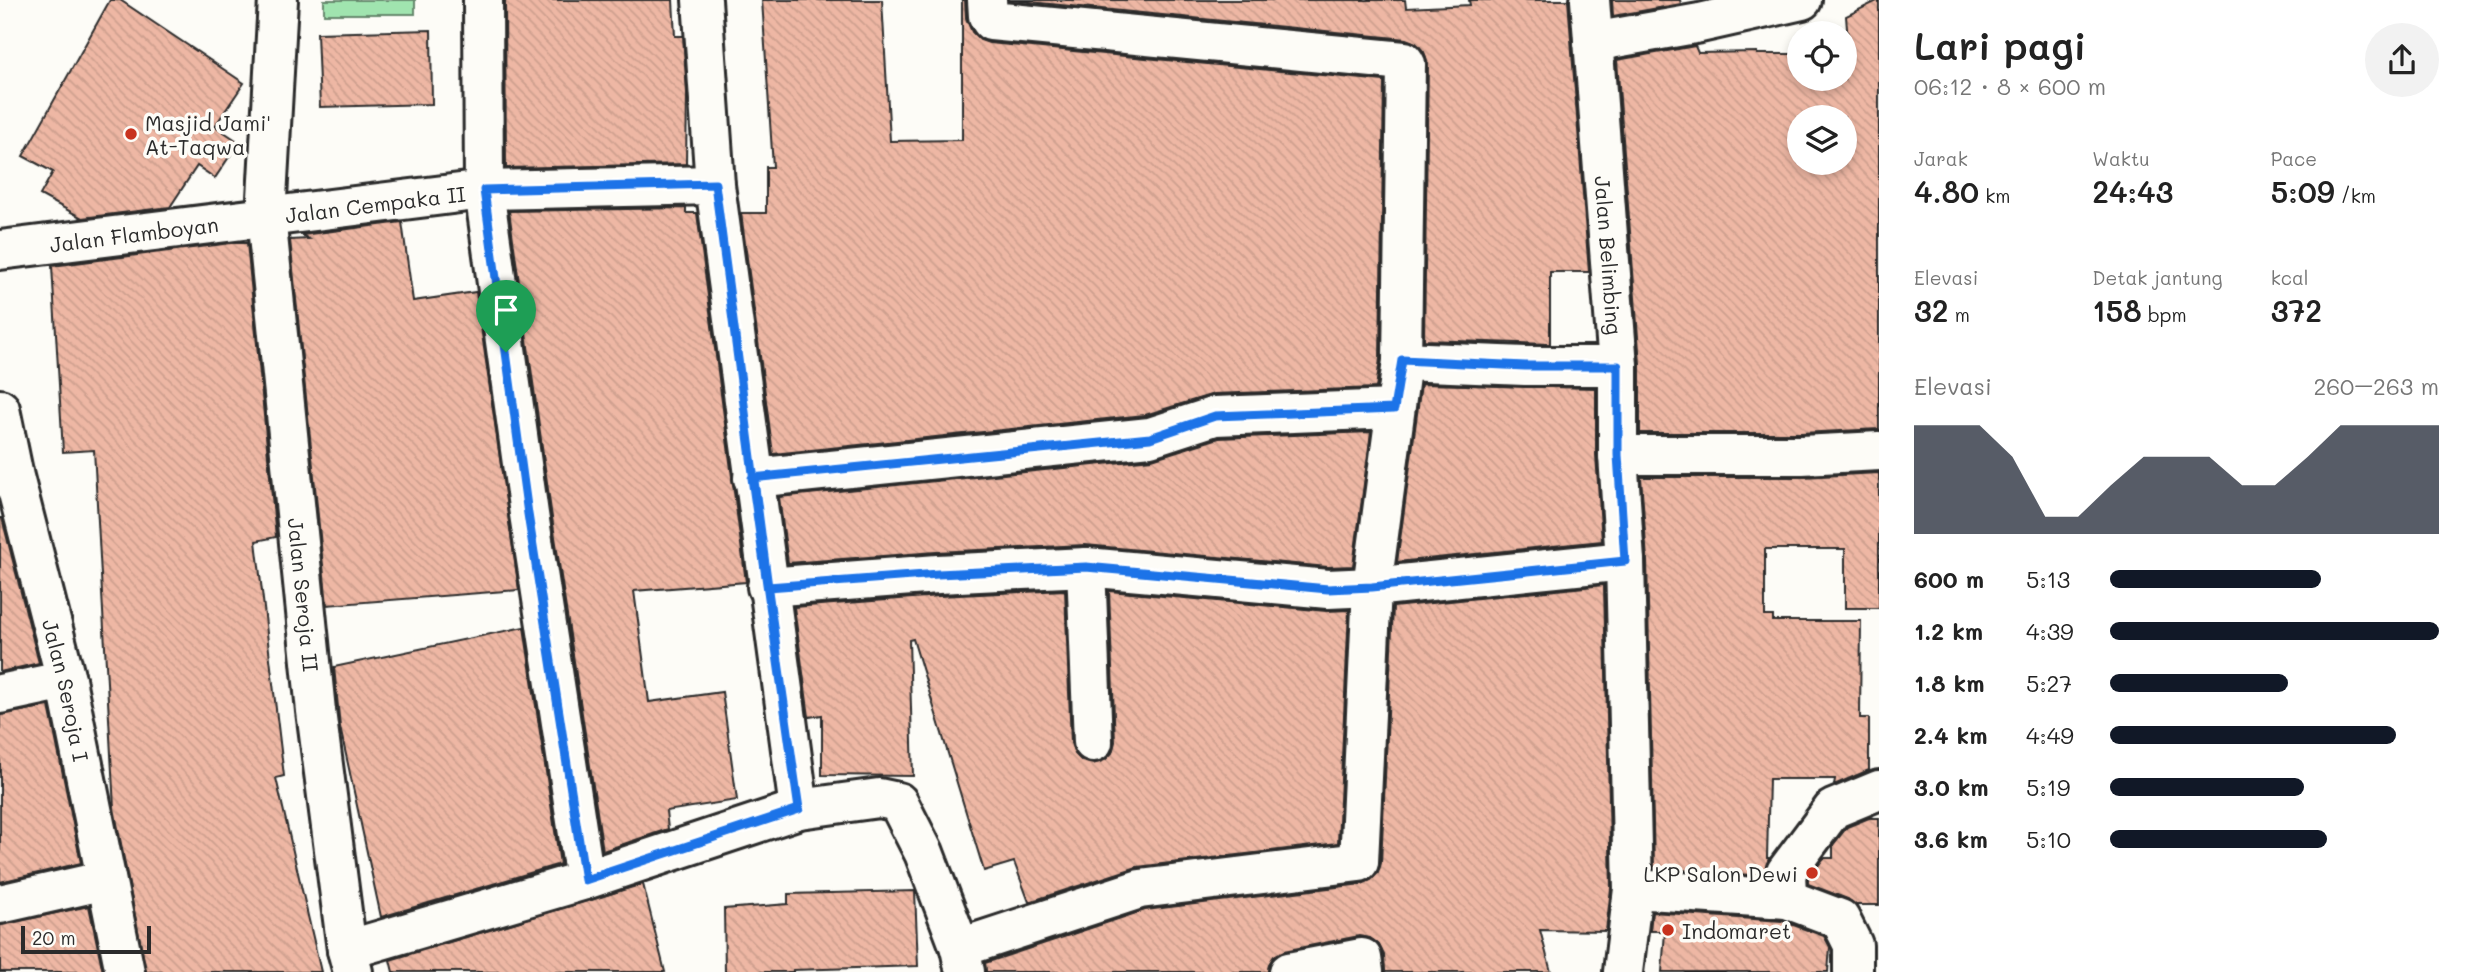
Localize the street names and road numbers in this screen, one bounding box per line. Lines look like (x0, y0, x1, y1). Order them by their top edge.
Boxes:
street label: Jalan Belimbing (1590, 175, 1629, 336)
street label: Jalan Cempaka II (283, 179, 467, 228)
street label: Jalan Flamboyan (48, 210, 220, 257)
street label: Jalan Seroja II (283, 517, 325, 673)
street label: Jalan Seroja I (37, 616, 96, 764)

